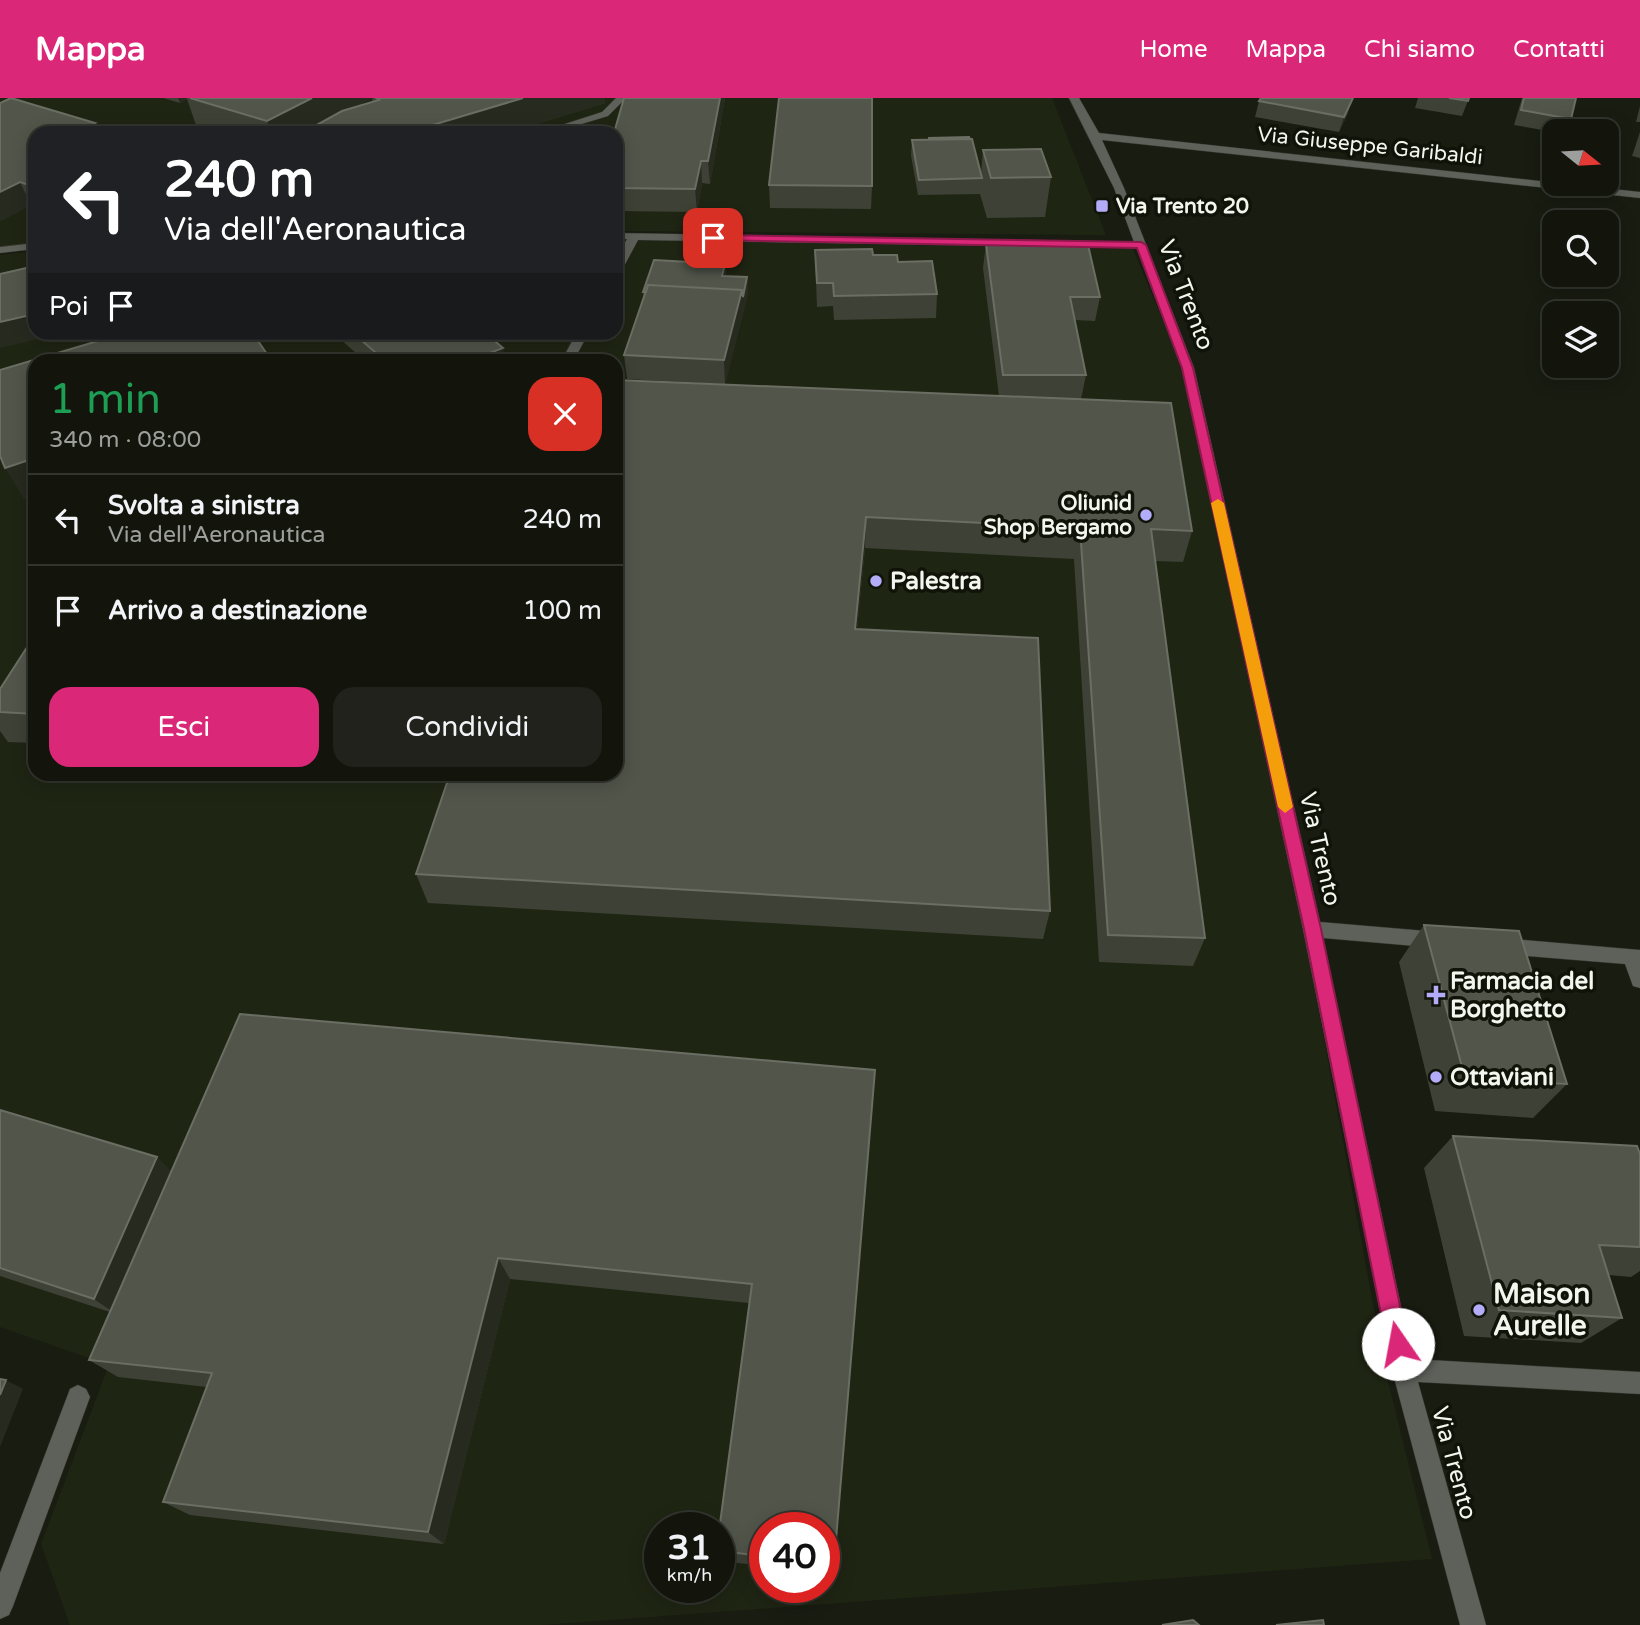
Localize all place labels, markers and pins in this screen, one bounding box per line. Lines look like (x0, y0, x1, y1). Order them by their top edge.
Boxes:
place label: Via Trento 20 (1116, 194, 1249, 219)
marker: Via Trento 20 (1094, 198, 1110, 214)
pin (683, 208, 743, 268)
place label: Oliunid Shop Bergamo (984, 491, 1132, 540)
marker: Oliunid Shop Bergamo (1138, 507, 1154, 523)
place label: Palestra (890, 567, 982, 596)
marker: Palestra (868, 573, 884, 589)
place label: Farmacia del Borghetto (1450, 967, 1594, 1024)
marker: Farmacia del Borghetto (1428, 987, 1444, 1003)
place label: Ottaviani (1450, 1063, 1554, 1092)
marker: Ottaviani (1428, 1069, 1444, 1085)
place label: Maison Aurelle (1493, 1277, 1590, 1343)
marker: Maison Aurelle (1471, 1302, 1487, 1318)

